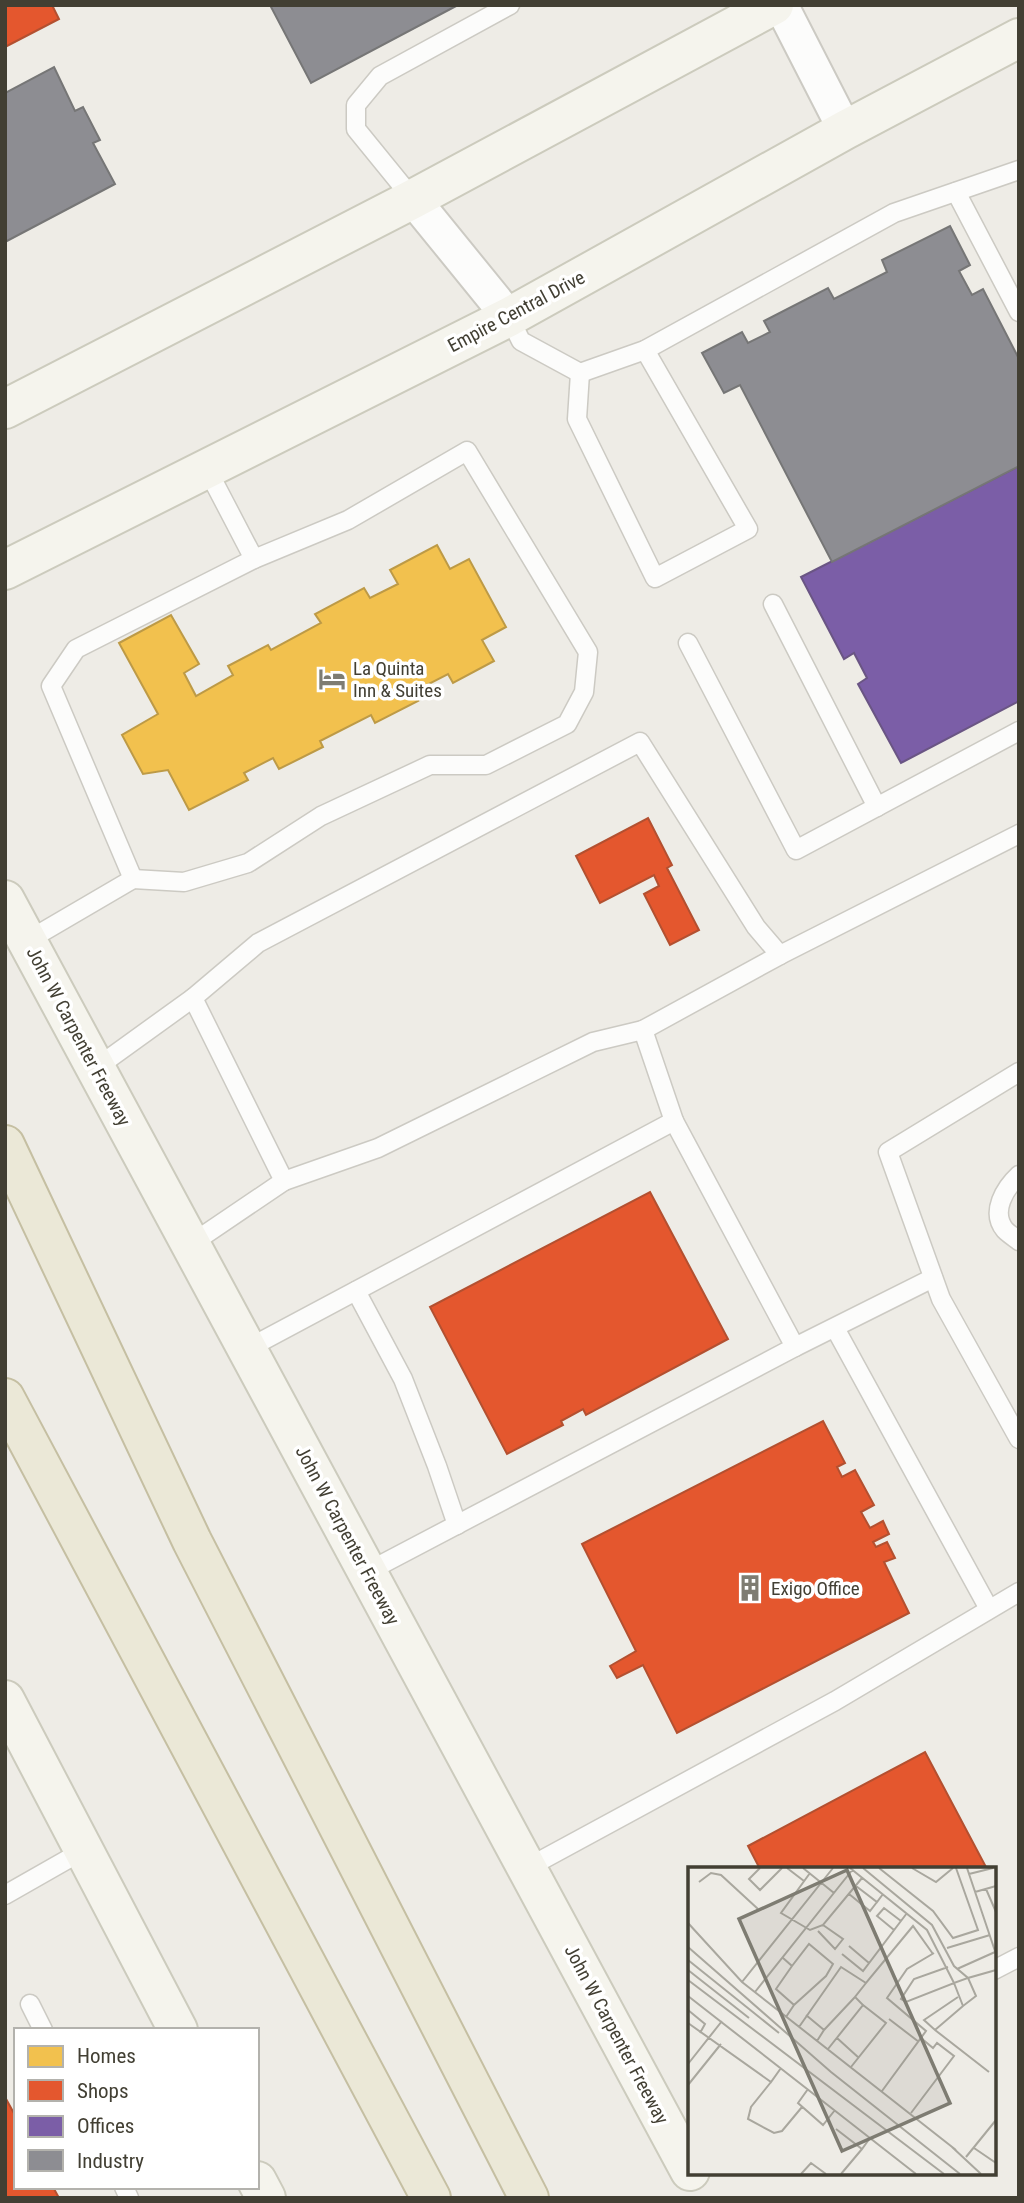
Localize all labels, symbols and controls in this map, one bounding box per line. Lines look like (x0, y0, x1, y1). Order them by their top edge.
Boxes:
street label: Empire Central Drive (444, 266, 589, 357)
place label: La Quinta Inn & Suites (353, 657, 442, 702)
hotel icon: La Quinta Inn & Suites (317, 664, 347, 694)
street label: John W Carpenter Freeway (22, 943, 136, 1130)
street label: John W Carpenter Freeway (291, 1442, 405, 1629)
building icon: Exigo Office (735, 1573, 765, 1603)
place label: Exigo Office (771, 1577, 860, 1600)
inset map (688, 1867, 996, 2175)
street label: John W Carpenter Freeway (560, 1941, 674, 2128)
legend (14, 2028, 259, 2189)
text: Homes (77, 2044, 136, 2068)
text: Shops (77, 2079, 129, 2103)
text: Offices (77, 2114, 134, 2138)
text: Industry (77, 2149, 144, 2173)

